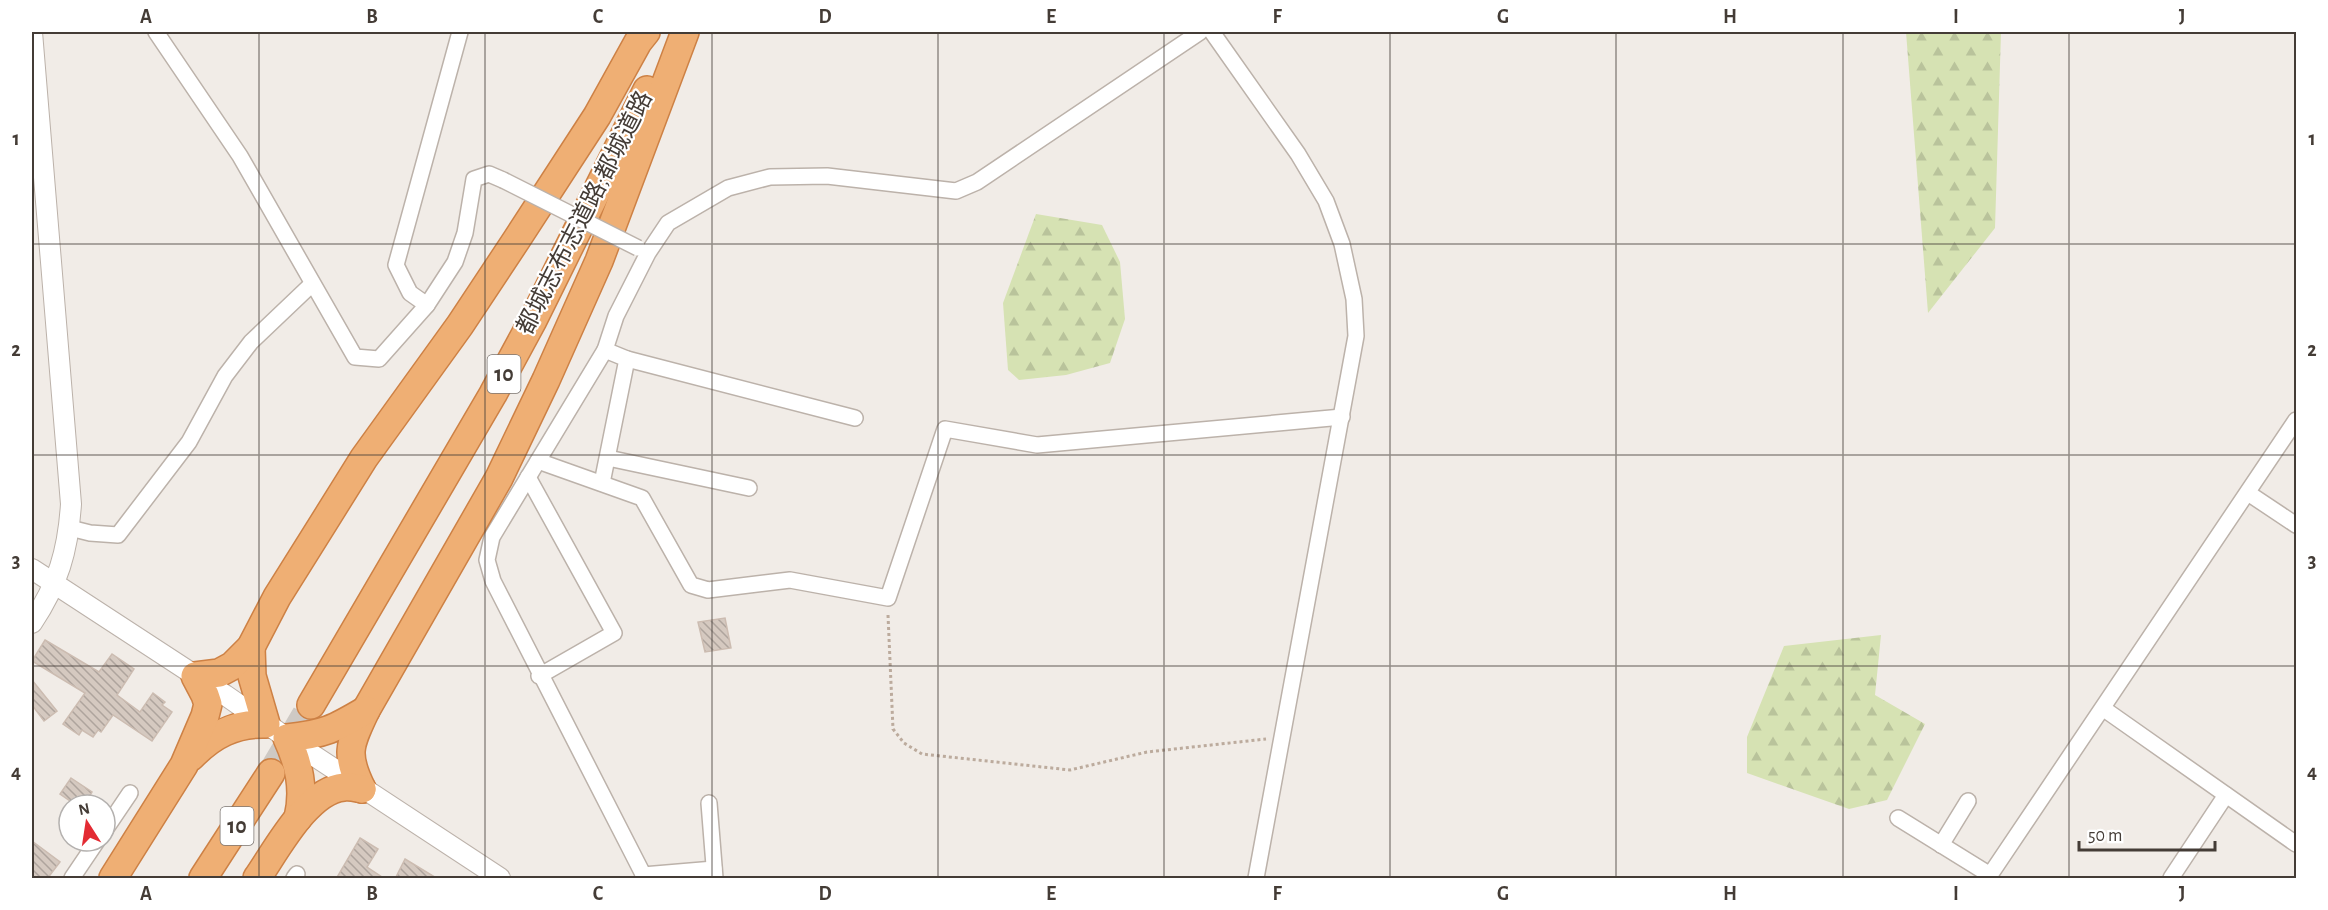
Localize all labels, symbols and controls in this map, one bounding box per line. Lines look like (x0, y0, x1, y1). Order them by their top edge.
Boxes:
text: A (140, 7, 152, 27)
text: B (366, 7, 378, 27)
text: C (593, 7, 604, 27)
text: D (818, 7, 832, 27)
text: E (1046, 7, 1056, 27)
text: F (1272, 7, 1282, 27)
text: G (1497, 7, 1509, 27)
text: H (1723, 7, 1737, 27)
text: I (1953, 7, 1959, 27)
text: J (2179, 7, 2185, 27)
street label: 都城志布志道路;都城道路 (511, 87, 657, 339)
text: 1 (12, 129, 20, 149)
text: 1 (2308, 129, 2316, 149)
text: 2 (11, 340, 21, 360)
text: 2 (2307, 340, 2317, 360)
road number: 10 (488, 355, 520, 393)
text: 3 (12, 551, 20, 571)
text: 3 (2308, 551, 2316, 571)
text: 4 (11, 762, 21, 782)
text: 4 (2307, 762, 2317, 782)
north arrow (57, 793, 117, 853)
text: N (77, 800, 91, 818)
road number: 10 (220, 807, 254, 845)
scale bar (2079, 814, 2216, 852)
text: 50 m (2088, 827, 2122, 845)
text: A (140, 884, 152, 904)
text: B (366, 884, 378, 904)
text: C (593, 884, 604, 904)
text: D (818, 884, 832, 904)
text: E (1046, 884, 1056, 904)
text: F (1272, 884, 1282, 904)
text: G (1497, 884, 1509, 904)
text: H (1723, 884, 1737, 904)
text: I (1953, 884, 1959, 904)
text: J (2179, 884, 2185, 904)

